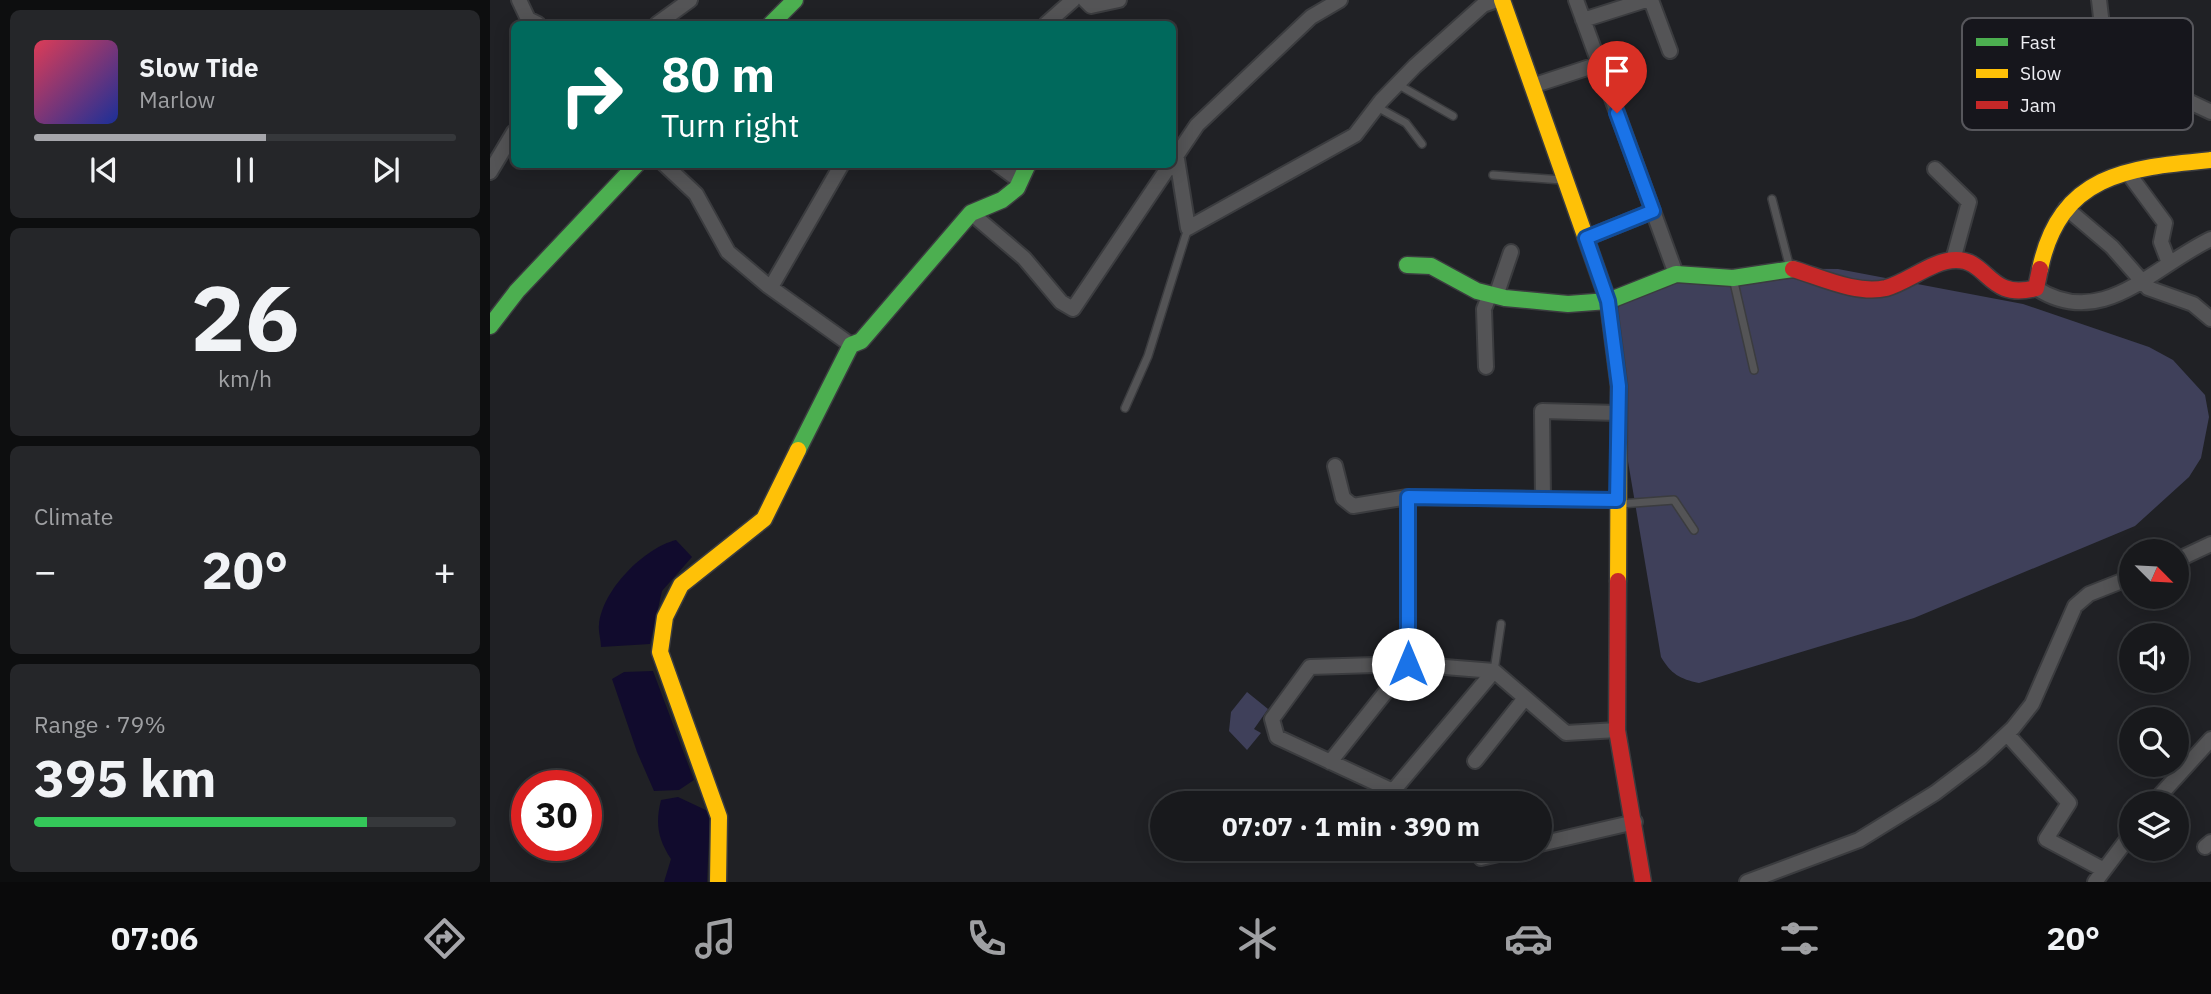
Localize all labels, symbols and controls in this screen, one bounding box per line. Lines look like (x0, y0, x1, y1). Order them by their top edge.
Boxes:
legend (1962, 18, 2193, 130)
text: Fast (2020, 30, 2056, 54)
pin (1587, 41, 1647, 113)
text: 80 m (661, 42, 775, 105)
icon: right (546, 49, 637, 140)
text: Slow Tide (139, 50, 259, 84)
icon: arrive (1598, 52, 1636, 90)
text: Slow (2020, 61, 2061, 85)
text: Marlow (139, 84, 215, 114)
text: Jam (2020, 93, 2056, 117)
text: Turn right (661, 104, 799, 146)
icon: previous (85, 151, 123, 189)
icon: pause (226, 151, 264, 189)
icon: next (367, 151, 405, 189)
text: 26 (190, 258, 300, 376)
text: km/h (218, 363, 272, 393)
text: Climate (34, 501, 113, 531)
text: 20° (202, 536, 288, 603)
north arrow (2119, 539, 2189, 609)
map controls (2119, 539, 2189, 861)
text: − (34, 546, 57, 595)
text: + (433, 546, 456, 595)
button: sound (2119, 623, 2189, 693)
position arrow (1371, 627, 1445, 701)
button: search (2119, 707, 2189, 777)
text: Range · 79% (34, 709, 166, 739)
text: 395 km (34, 744, 216, 811)
speed limit sign: 30 (511, 770, 602, 861)
button: layers (2119, 791, 2189, 861)
text: 07:07 · 1 min · 390 m (1222, 809, 1480, 843)
icon: directions (420, 914, 469, 963)
icon: music (691, 914, 740, 963)
icon: phone (962, 914, 1011, 963)
icon: climate (1233, 914, 1282, 963)
icon: car (1504, 914, 1553, 963)
icon: filters (1775, 914, 1824, 963)
text: 07:06 (111, 917, 198, 959)
text: 20° (2046, 917, 2100, 959)

